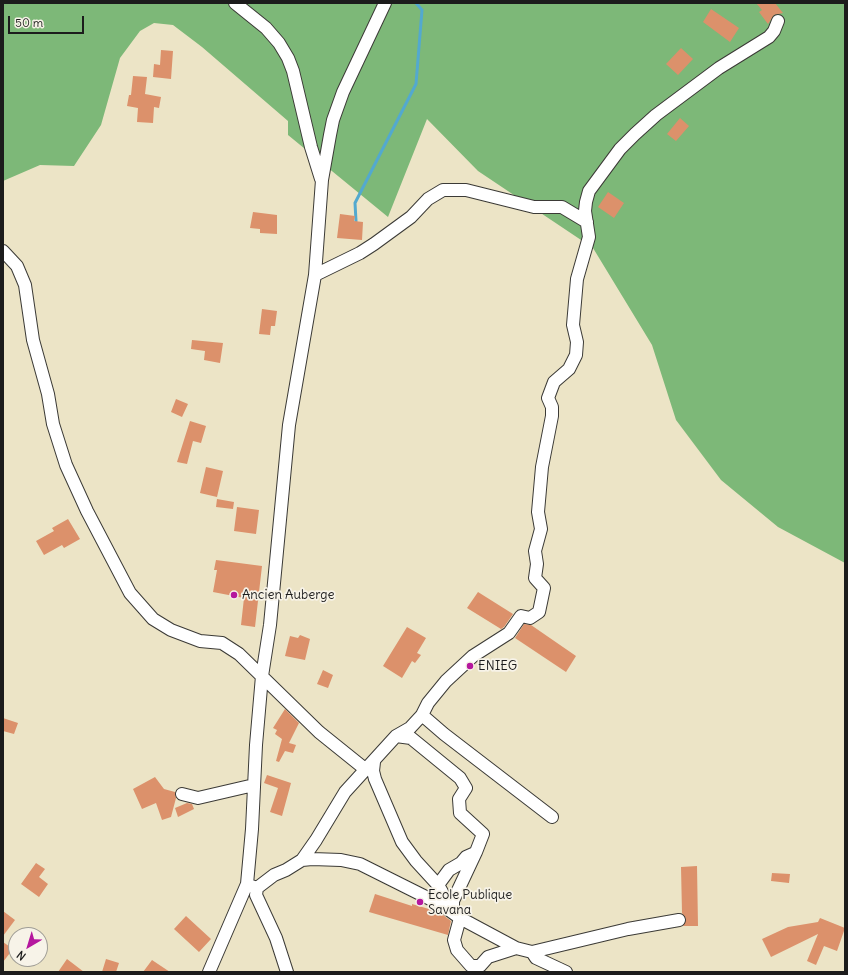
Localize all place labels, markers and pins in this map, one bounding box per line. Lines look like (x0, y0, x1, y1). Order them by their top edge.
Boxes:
place label: Ancien Auberge (242, 587, 335, 603)
marker: Ancien Auberge (229, 590, 239, 600)
place label: ENIEG (478, 658, 517, 674)
marker: ENIEG (465, 661, 475, 671)
place label: Ecole Publique Savana (428, 887, 512, 918)
marker: Ecole Publique Savana (415, 897, 425, 907)

